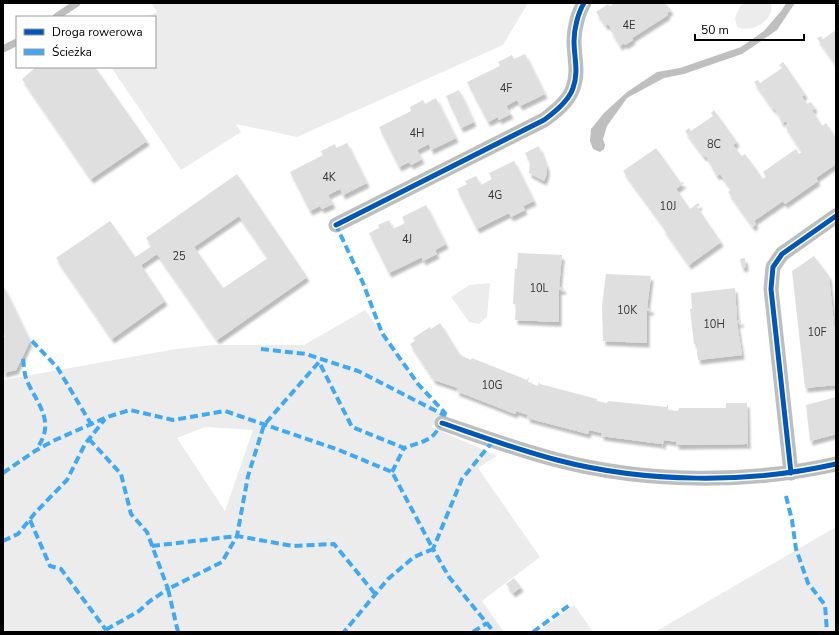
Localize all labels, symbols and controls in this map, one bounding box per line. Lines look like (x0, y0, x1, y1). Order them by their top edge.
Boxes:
legend (16, 16, 156, 68)
scale bar (695, 16, 804, 42)
house number: 4E (622, 18, 636, 33)
text: 50 m (701, 22, 729, 38)
text: Droga rowerowa (52, 24, 143, 40)
text: Ścieżka (52, 44, 92, 60)
house number: 4F (500, 81, 512, 96)
house number: 4H (410, 126, 424, 141)
house number: 8C (707, 137, 721, 152)
house number: 4K (322, 170, 337, 185)
house number: 4G (488, 188, 502, 203)
house number: 10J (660, 199, 676, 214)
house number: 4J (402, 232, 412, 247)
house number: 25 (172, 249, 186, 264)
house number: 10L (529, 281, 549, 296)
house number: 10K (617, 303, 638, 318)
house number: 10H (703, 317, 725, 332)
house number: 10F (807, 325, 827, 340)
house number: 10G (481, 378, 503, 393)

